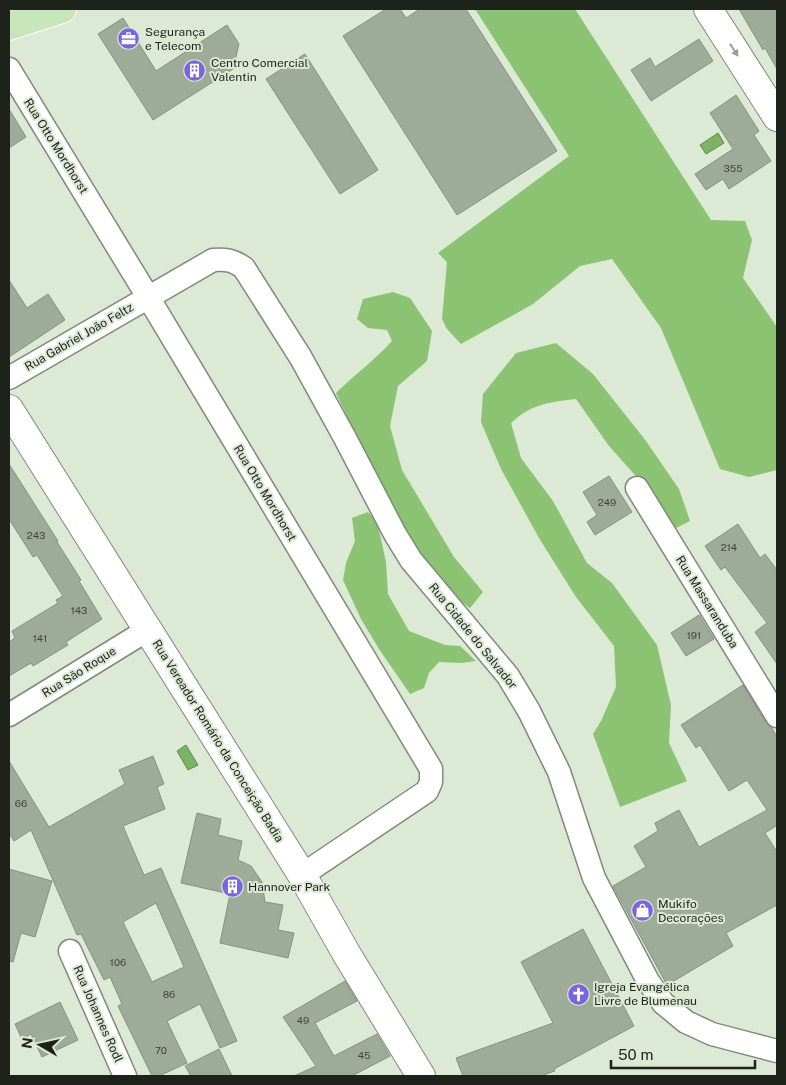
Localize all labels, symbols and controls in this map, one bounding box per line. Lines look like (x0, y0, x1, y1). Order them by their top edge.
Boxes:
place label: Segurança e Telecom (145, 25, 205, 53)
office icon: Segurança e Telecom (117, 27, 141, 51)
one-way arrow (730, 43, 739, 56)
place label: Centro Comercial Valentin (211, 56, 308, 84)
building icon: Centro Comercial Valentin (183, 58, 207, 82)
street label: Rua Otto Mordhorst (21, 96, 91, 196)
house number: 355 (723, 162, 743, 174)
street label: Rua Gabriel João Feltz (22, 300, 136, 374)
street label: Rua Otto Mordhorst (231, 442, 299, 544)
house number: 249 (598, 496, 616, 508)
house number: 243 (27, 529, 45, 541)
house number: 214 (721, 541, 737, 553)
street label: Rua Massaranduba (673, 553, 741, 651)
street label: Rua Cidade do Salvador (426, 580, 520, 692)
house number: 143 (71, 604, 87, 616)
house number: 191 (687, 629, 701, 641)
house number: 141 (33, 632, 47, 644)
street label: Rua Vereador Romário da Conceição Badia (150, 637, 286, 845)
street label: Rua São Roque (39, 644, 119, 700)
house number: 66 (15, 797, 27, 809)
building icon: Hannover Park (220, 875, 244, 899)
place label: Hannover Park (248, 880, 330, 894)
place label: Mukifo Decorações (658, 897, 724, 925)
shop icon: Mukifo Decorações (630, 899, 654, 923)
house number: 106 (110, 956, 126, 968)
street label: Rua Johannes Rodl (70, 963, 126, 1065)
place label: Igreja Evangélica Livre de Blumenau (594, 980, 697, 1008)
church icon: Igreja Evangélica Livre de Blumenau (566, 982, 590, 1006)
house number: 86 (163, 988, 175, 1000)
house number: 49 (297, 1014, 309, 1026)
north arrow (15, 1020, 65, 1070)
text: N (18, 1036, 36, 1050)
scale bar (611, 1038, 755, 1070)
house number: 70 (155, 1044, 167, 1056)
text: 50 m (618, 1046, 653, 1063)
house number: 45 (358, 1049, 370, 1061)

